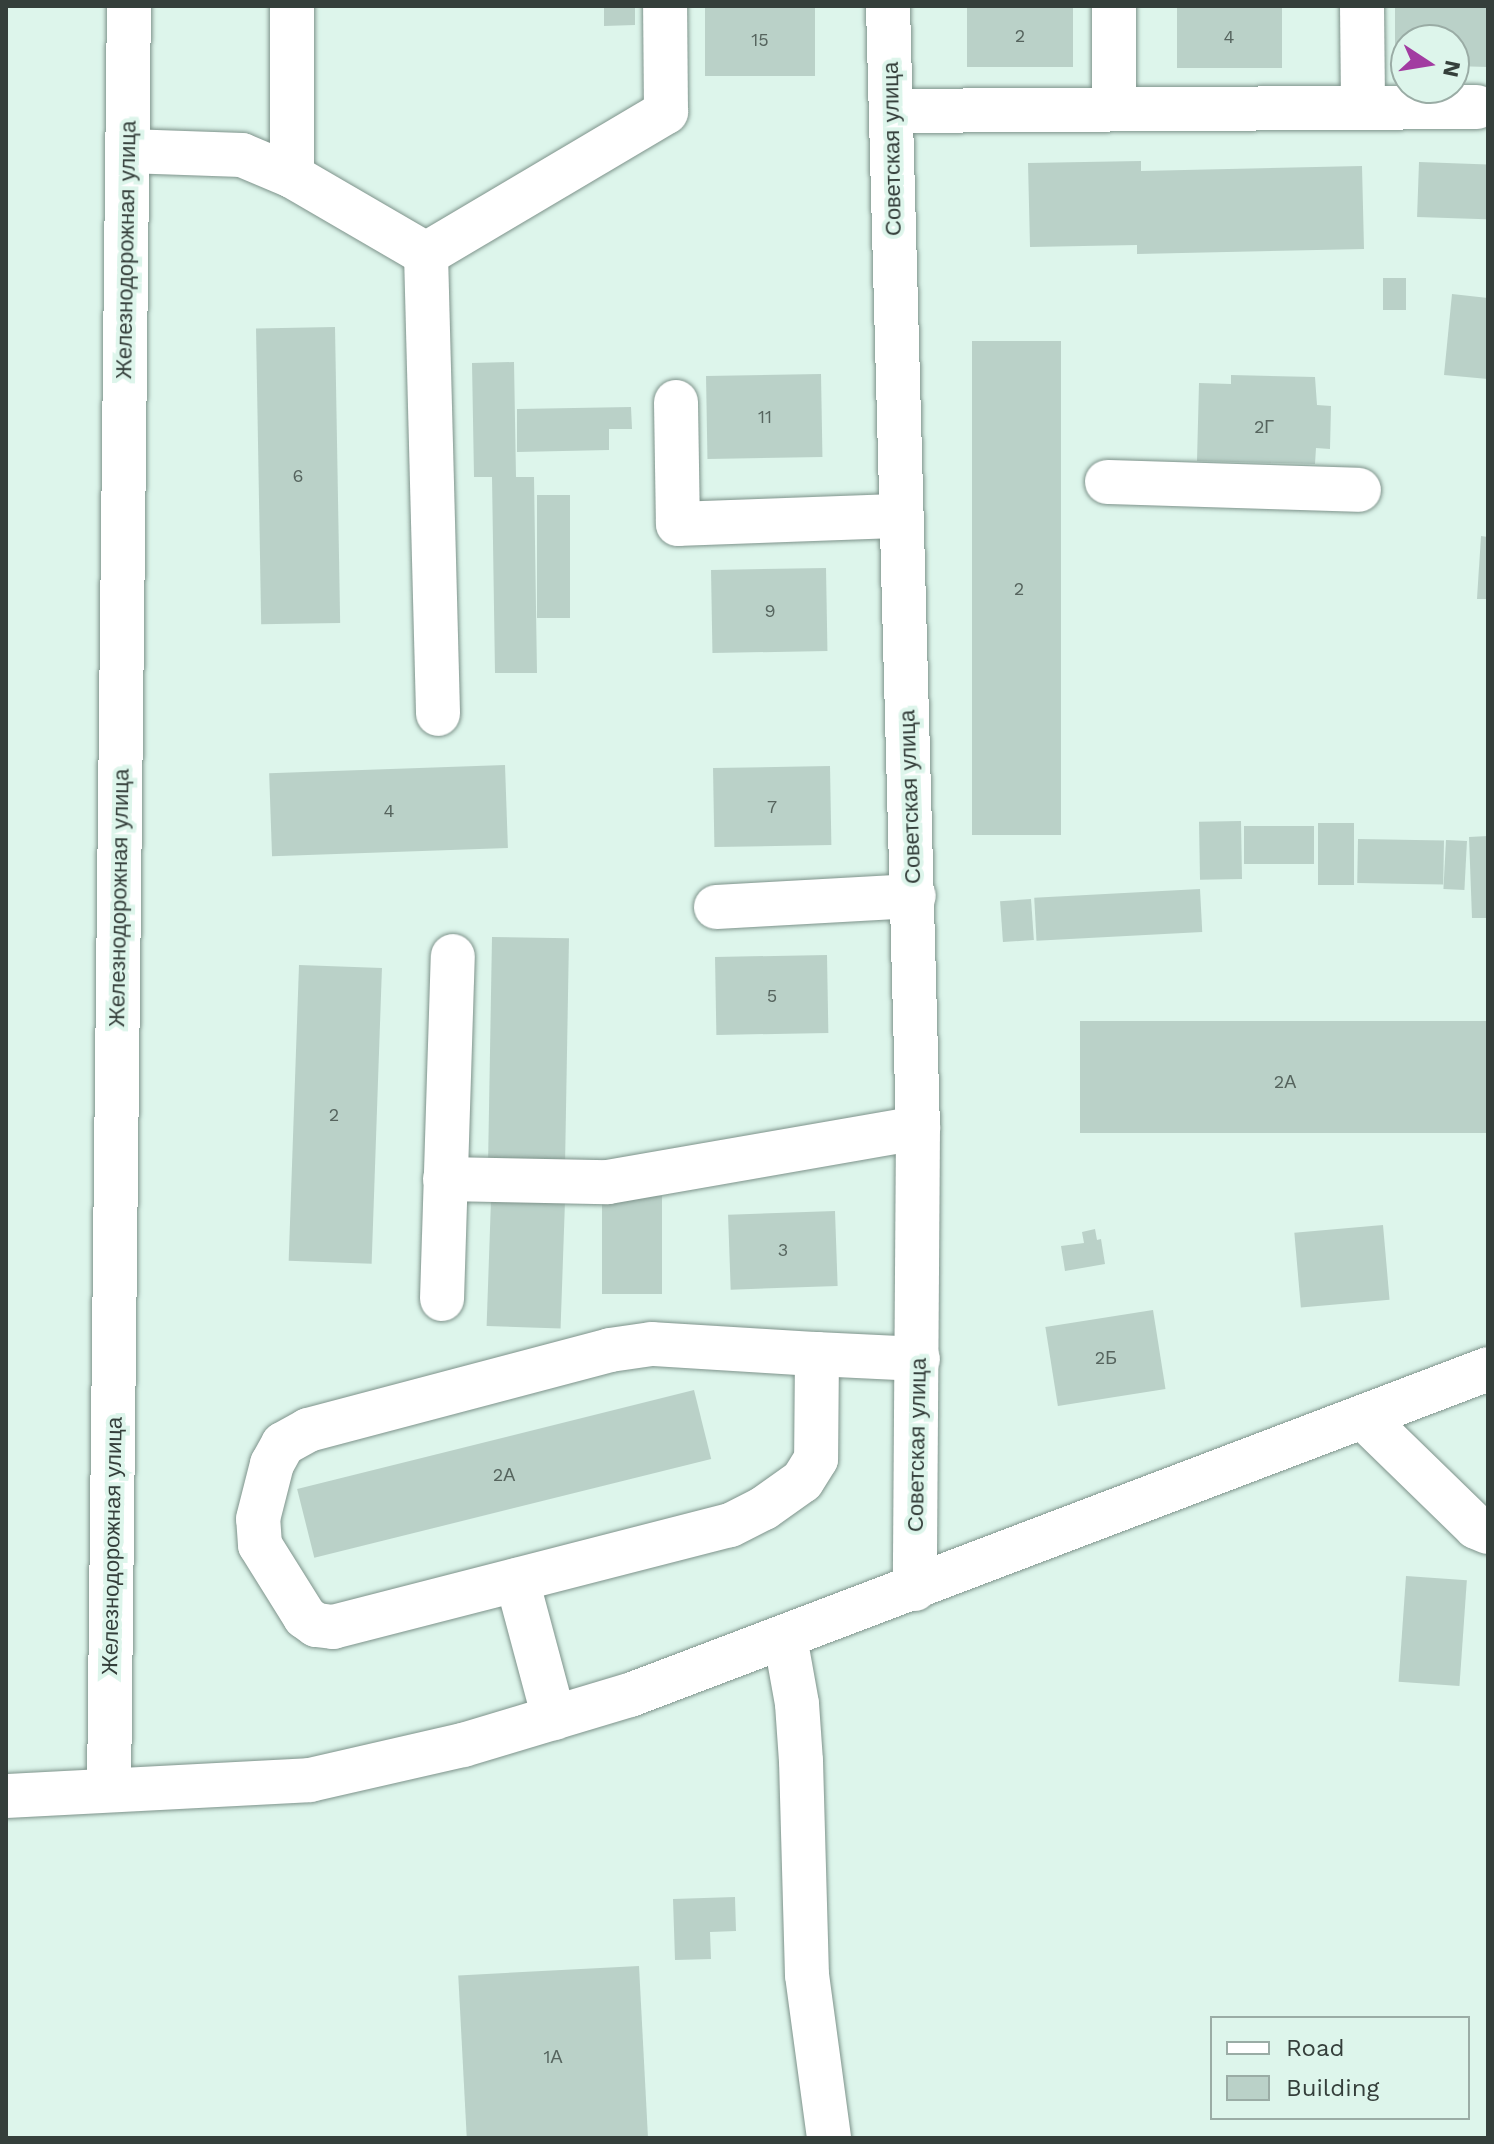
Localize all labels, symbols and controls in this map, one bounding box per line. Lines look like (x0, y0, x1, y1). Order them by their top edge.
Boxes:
north arrow (1390, 24, 1470, 104)
house number: 2 (1015, 25, 1025, 47)
house number: 4 (1224, 26, 1234, 48)
house number: 15 (751, 29, 769, 51)
text: N (1438, 58, 1466, 79)
street label: Советская улица (877, 62, 907, 236)
street label: Железнодорожная улица (111, 121, 141, 379)
house number: 11 (758, 406, 772, 428)
house number: 2Г (1254, 416, 1274, 438)
house number: 6 (293, 465, 303, 487)
house number: 2 (1014, 578, 1024, 600)
house number: 9 (764, 600, 776, 622)
street label: Советская улица (894, 710, 926, 884)
street label: Железнодорожная улица (104, 769, 134, 1027)
house number: 7 (767, 796, 777, 818)
house number: 4 (384, 800, 394, 822)
house number: 5 (767, 985, 777, 1007)
house number: 2А (1274, 1071, 1296, 1093)
house number: 2 (329, 1104, 339, 1126)
house number: 3 (778, 1239, 788, 1261)
house number: 2Б (1095, 1347, 1117, 1369)
street label: Советская улица (902, 1358, 932, 1532)
street label: Железнодорожная улица (97, 1417, 127, 1675)
house number: 2А (493, 1464, 515, 1486)
legend (1210, 2016, 1470, 2120)
text: Road (1286, 2034, 1345, 2062)
house number: 1А (543, 2046, 563, 2068)
text: Building (1286, 2074, 1379, 2102)

